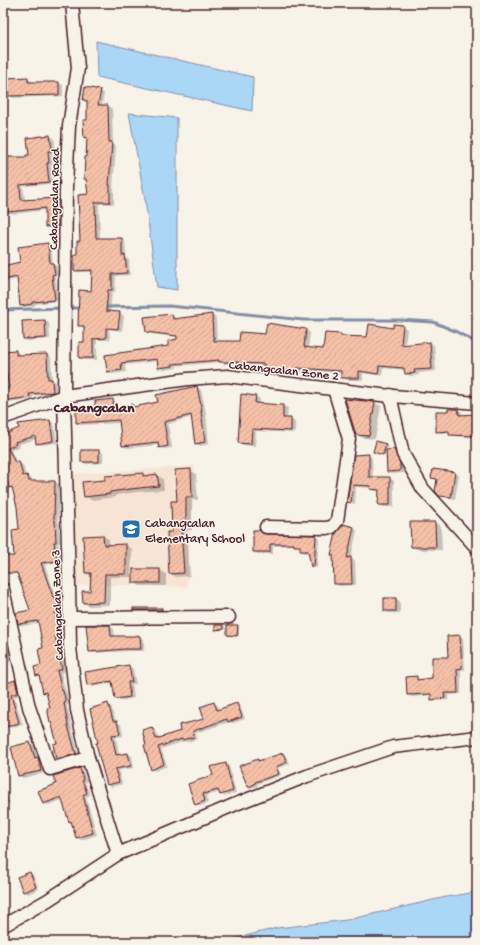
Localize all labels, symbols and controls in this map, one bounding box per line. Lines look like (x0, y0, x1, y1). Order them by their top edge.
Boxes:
street label: Cabangcalan Road (47, 147, 64, 250)
street label: Cabangcalan Zone 2 (228, 358, 340, 385)
district label: Cabangcalan (53, 400, 135, 418)
place label: Cabangcalan Elementary School (145, 517, 245, 547)
school or university icon: Cabangcalan Elementary School (120, 518, 142, 540)
street label: Cabangcalan Zone 3 (49, 549, 68, 661)

